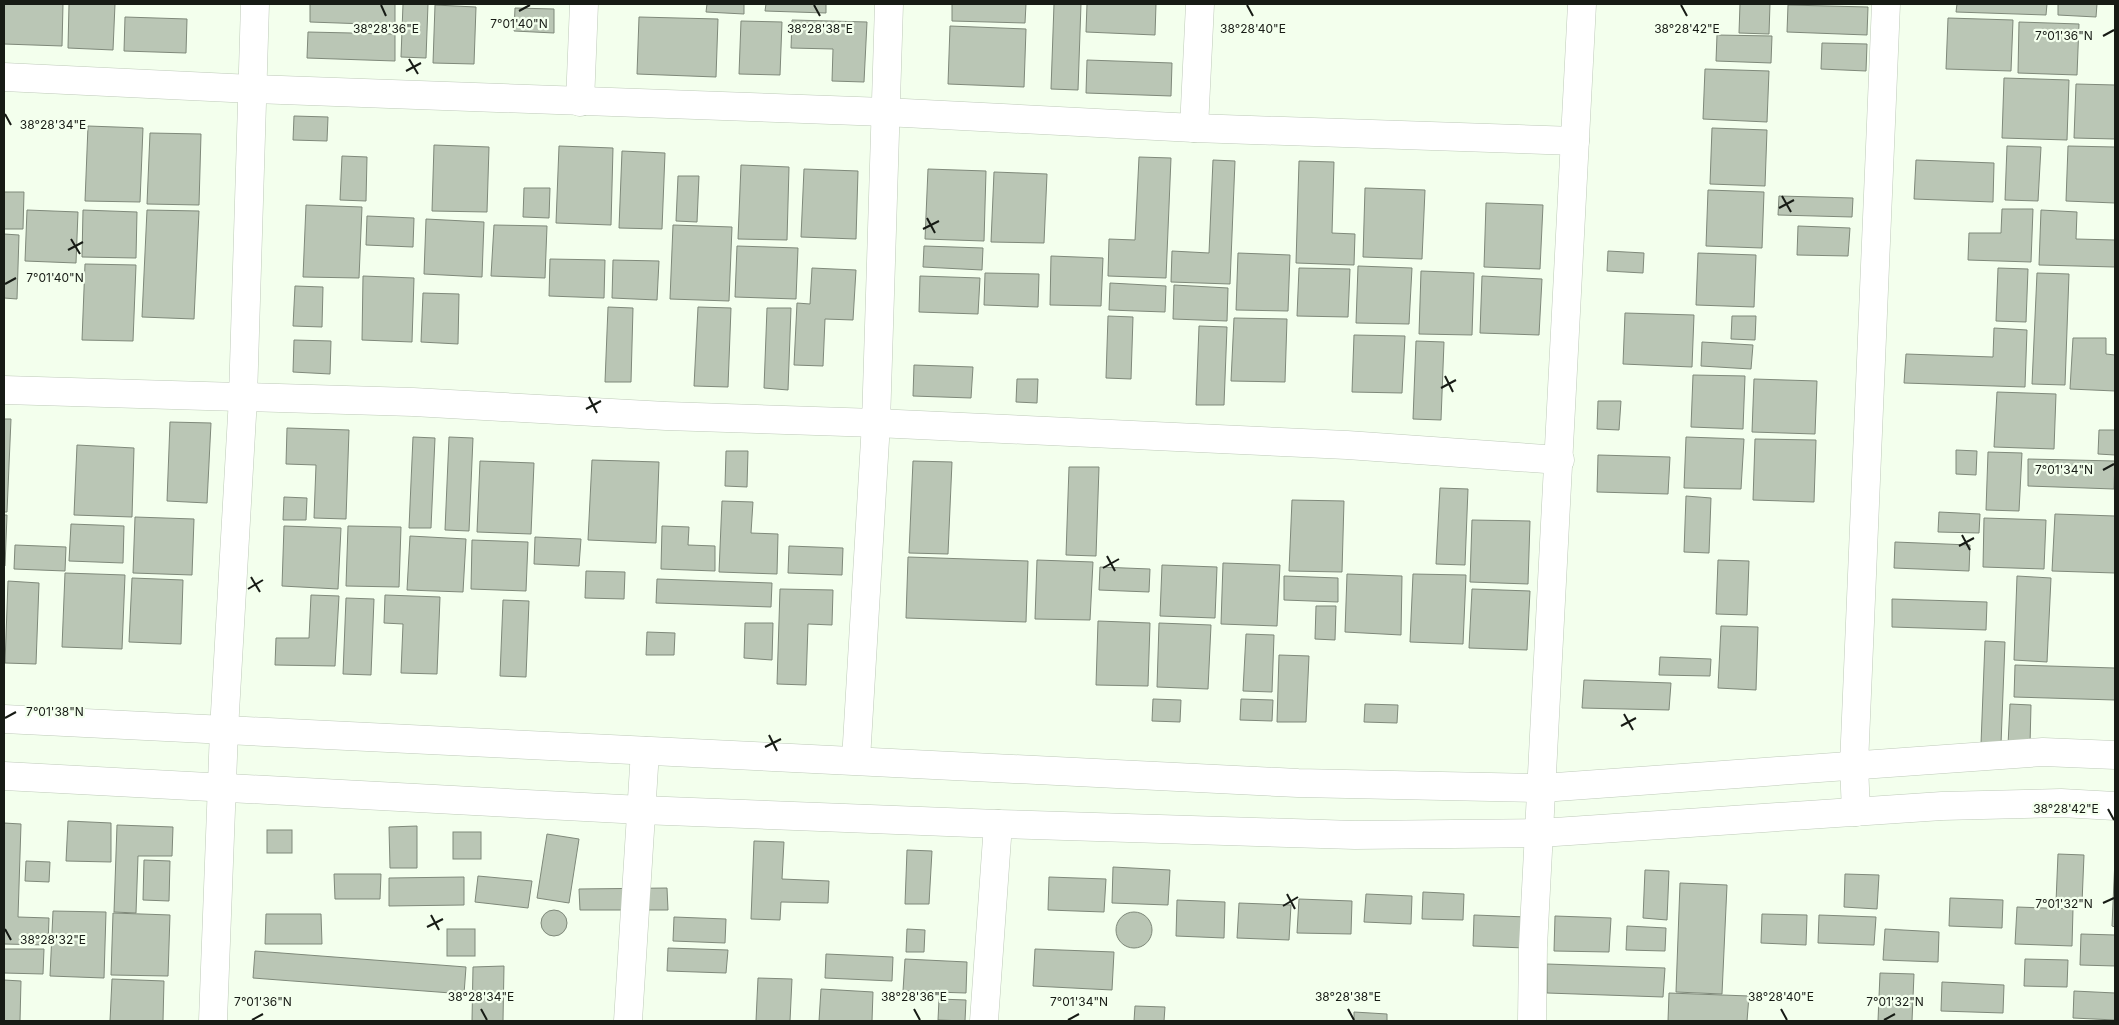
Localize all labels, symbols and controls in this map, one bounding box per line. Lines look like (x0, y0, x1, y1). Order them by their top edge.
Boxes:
text: 7°01'40"N (490, 16, 548, 31)
text: 38°28'36"E (353, 21, 419, 36)
text: 38°28'38"E (787, 21, 853, 36)
text: 38°28'40"E (1220, 21, 1286, 36)
text: 38°28'42"E (1654, 21, 1720, 36)
text: 7°01'36"N (2035, 28, 2093, 43)
text: 38°28'34"E (20, 117, 86, 132)
text: 7°01'40"N (26, 270, 84, 285)
text: 7°01'34"N (2035, 462, 2093, 477)
text: 7°01'38"N (26, 704, 84, 719)
text: 38°28'42"E (2033, 801, 2099, 816)
text: 7°01'32"N (2035, 896, 2093, 911)
text: 38°28'32"E (20, 932, 86, 947)
text: 38°28'34"E (448, 989, 514, 1004)
text: 38°28'36"E (881, 989, 947, 1004)
text: 38°28'38"E (1315, 989, 1381, 1004)
text: 38°28'40"E (1748, 989, 1814, 1004)
text: 7°01'36"N (234, 994, 292, 1009)
text: 7°01'34"N (1050, 994, 1108, 1009)
text: 7°01'32"N (1866, 994, 1924, 1009)

